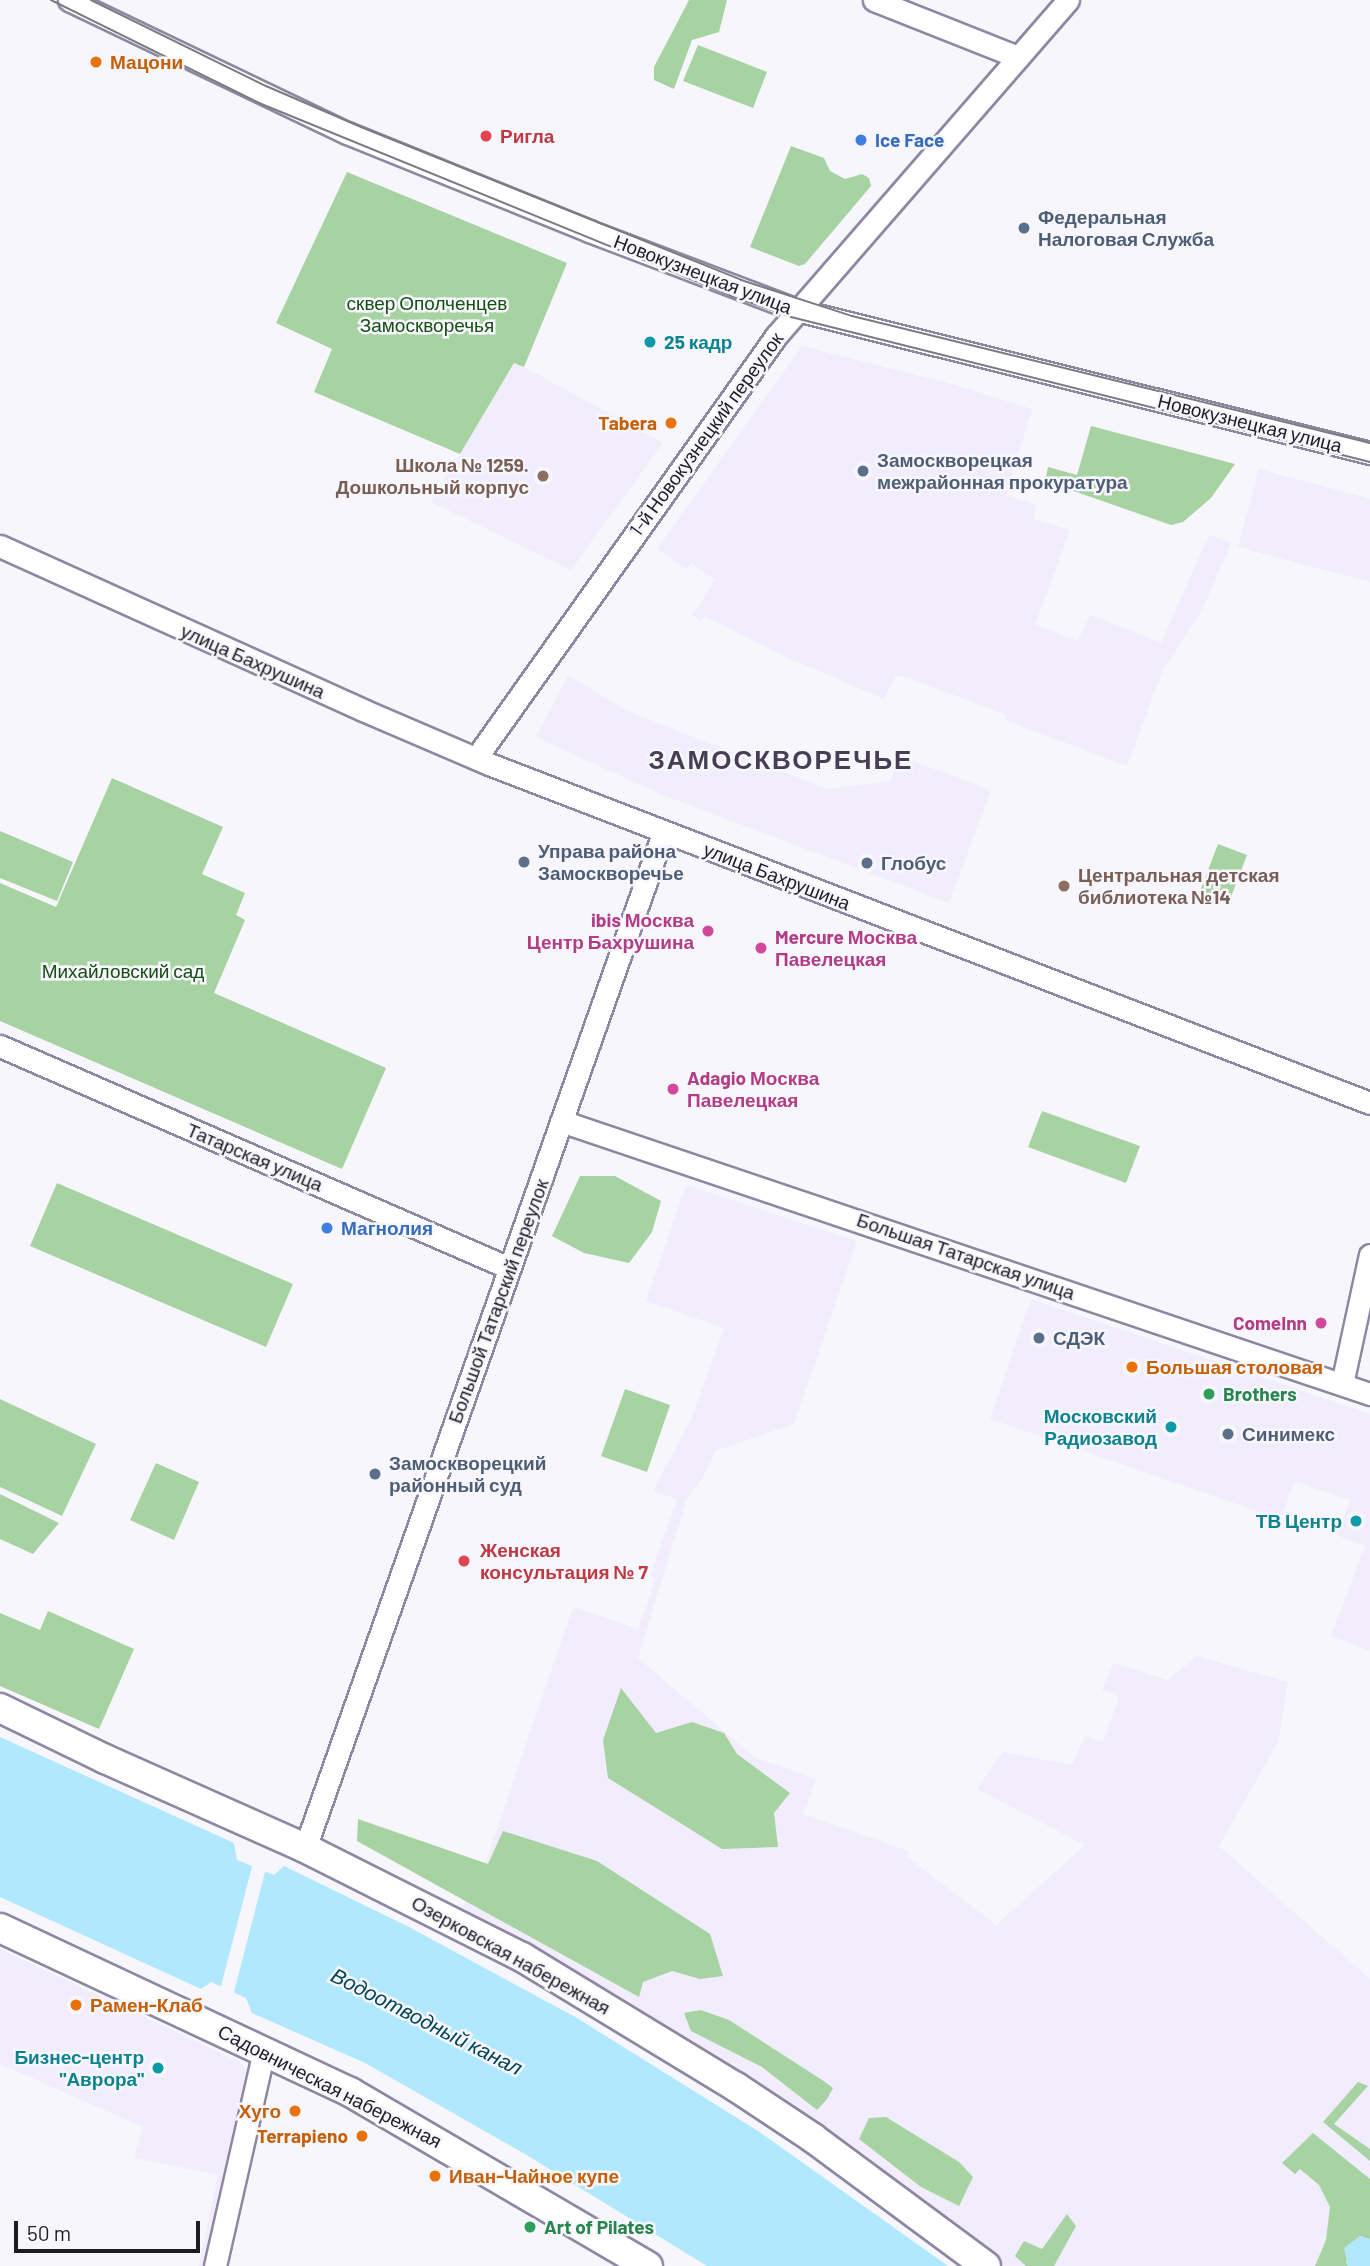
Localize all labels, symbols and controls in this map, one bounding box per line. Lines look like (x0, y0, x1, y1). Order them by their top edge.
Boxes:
place label: Мацони (110, 51, 183, 73)
marker: Мацони (88, 54, 104, 70)
place label: Ригла (500, 125, 554, 147)
marker: Ригла (478, 128, 494, 144)
place label: Ice Face (875, 129, 944, 151)
marker: Ice Face (853, 132, 869, 148)
place label: Федеральная Налоговая Служба (1038, 206, 1214, 250)
marker: Федеральная Налоговая Служба (1016, 220, 1032, 236)
street label: Новокузнецкая улица (611, 229, 795, 319)
park label: сквер Ополченцев Замоскворечья (347, 292, 507, 336)
street label: 1-й Новокузнецкий переулок (624, 328, 788, 540)
place label: 25 кадр (664, 331, 732, 353)
marker: 25 кадр (642, 334, 658, 350)
street label: Новокузнецкая улица (1156, 389, 1344, 457)
place label: Tabera (598, 412, 657, 434)
marker: Tabera (663, 415, 679, 431)
place label: Замоскворецкая межрайонная прокуратура (877, 449, 1128, 493)
place label: Школа № 1259. Дошкольный корпус (336, 454, 529, 498)
marker: Замоскворецкая межрайонная прокуратура (855, 463, 871, 479)
marker: Школа № 1259. Дошкольный корпус (535, 468, 551, 484)
street label: улица Бахрушина (177, 619, 329, 703)
district label: ЗАМОСКВОРЕЧЬЕ (650, 743, 912, 775)
street label: улица Бахрушина (700, 838, 854, 914)
place label: Управа района Замоскворечье (538, 840, 684, 884)
place label: Глобус (881, 852, 946, 874)
marker: Управа района Замоскворечье (516, 854, 532, 870)
marker: Глобус (859, 855, 875, 871)
place label: Центральная детская библиотека №14 (1078, 864, 1279, 908)
marker: Центральная детская библиотека №14 (1056, 878, 1072, 894)
place label: ibis Москва Центр Бахрушина (527, 909, 694, 953)
marker: ibis Москва Центр Бахрушина (700, 923, 716, 939)
place label: Mercure Москва Павелецкая (775, 926, 917, 970)
marker: Mercure Москва Павелецкая (753, 940, 769, 956)
park label: Михайловский сад (42, 960, 204, 982)
place label: Adagio Москва Павелецкая (687, 1067, 819, 1111)
marker: Adagio Москва Павелецкая (665, 1081, 681, 1097)
street label: Татарская улица (184, 1118, 326, 1196)
street label: Большой Татарский переулок (443, 1176, 553, 1426)
street label: Большая Татарская улица (854, 1208, 1078, 1304)
place label: Магнолия (341, 1217, 433, 1239)
marker: Магнолия (319, 1220, 335, 1236)
place label: ComeInn (1233, 1312, 1307, 1334)
marker: ComeInn (1313, 1315, 1329, 1331)
place label: СДЭК (1053, 1327, 1105, 1349)
marker: СДЭК (1031, 1330, 1047, 1346)
place label: Большая столовая (1146, 1356, 1323, 1378)
marker: Большая столовая (1124, 1359, 1140, 1375)
place label: Brothers (1223, 1383, 1297, 1405)
marker: Brothers (1201, 1386, 1217, 1402)
place label: Московский Радиозавод (1044, 1405, 1157, 1449)
marker: Московский Радиозавод (1163, 1419, 1179, 1435)
place label: Синимекс (1242, 1423, 1335, 1445)
marker: Синимекс (1220, 1426, 1236, 1442)
place label: Замоскворецкий районный суд (389, 1452, 546, 1496)
marker: Замоскворецкий районный суд (367, 1466, 383, 1482)
place label: ТВ Центр (1256, 1510, 1342, 1532)
marker: ТВ Центр (1348, 1513, 1364, 1529)
place label: Женская консультация № 7 (480, 1539, 648, 1583)
marker: Женская консультация № 7 (454, 1551, 474, 1571)
street label: Озерковская набережная (408, 1891, 614, 2019)
water label: Водоотводный канал (327, 1962, 527, 2080)
place label: Рамен-Клаб (90, 1994, 203, 2016)
marker: Рамен-Клаб (68, 1997, 84, 2013)
street label: Садовническая набережная (214, 2020, 446, 2152)
place label: Бизнес-центр "Аврора" (14, 2046, 144, 2090)
marker: Бизнес-центр "Аврора" (150, 2060, 166, 2076)
place label: Хуго (239, 2100, 281, 2122)
marker: Хуго (287, 2103, 303, 2119)
place label: Terrapieno (257, 2125, 348, 2147)
marker: Terrapieno (354, 2128, 370, 2144)
place label: Иван-Чайное купе (449, 2165, 619, 2187)
marker: Иван-Чайное купе (427, 2168, 443, 2184)
scale bar (18, 2206, 203, 2250)
place label: Art of Pilates (544, 2216, 654, 2238)
marker: Art of Pilates (522, 2219, 538, 2235)
text: 50 m (27, 2220, 71, 2245)

